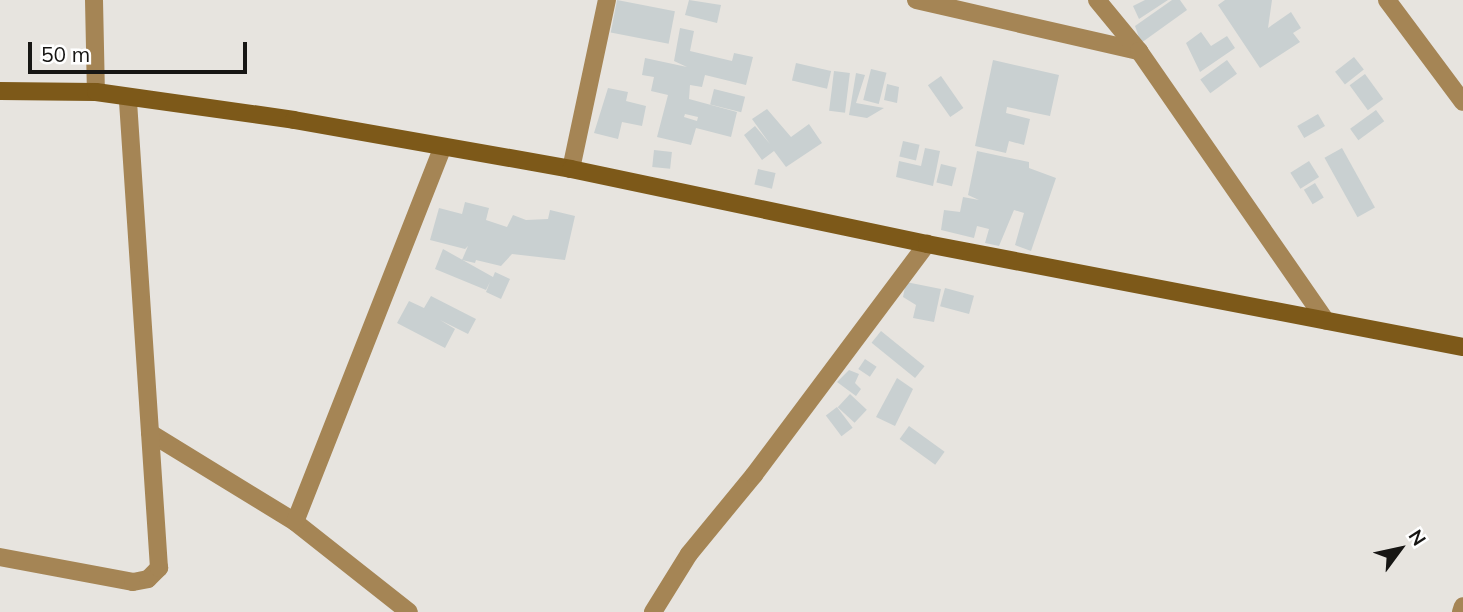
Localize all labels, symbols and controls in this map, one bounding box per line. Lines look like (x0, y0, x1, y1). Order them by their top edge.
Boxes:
scale bar (32, 28, 250, 72)
text: 50 m (41, 41, 90, 67)
north arrow (1365, 514, 1435, 584)
text: N (1404, 525, 1432, 550)

